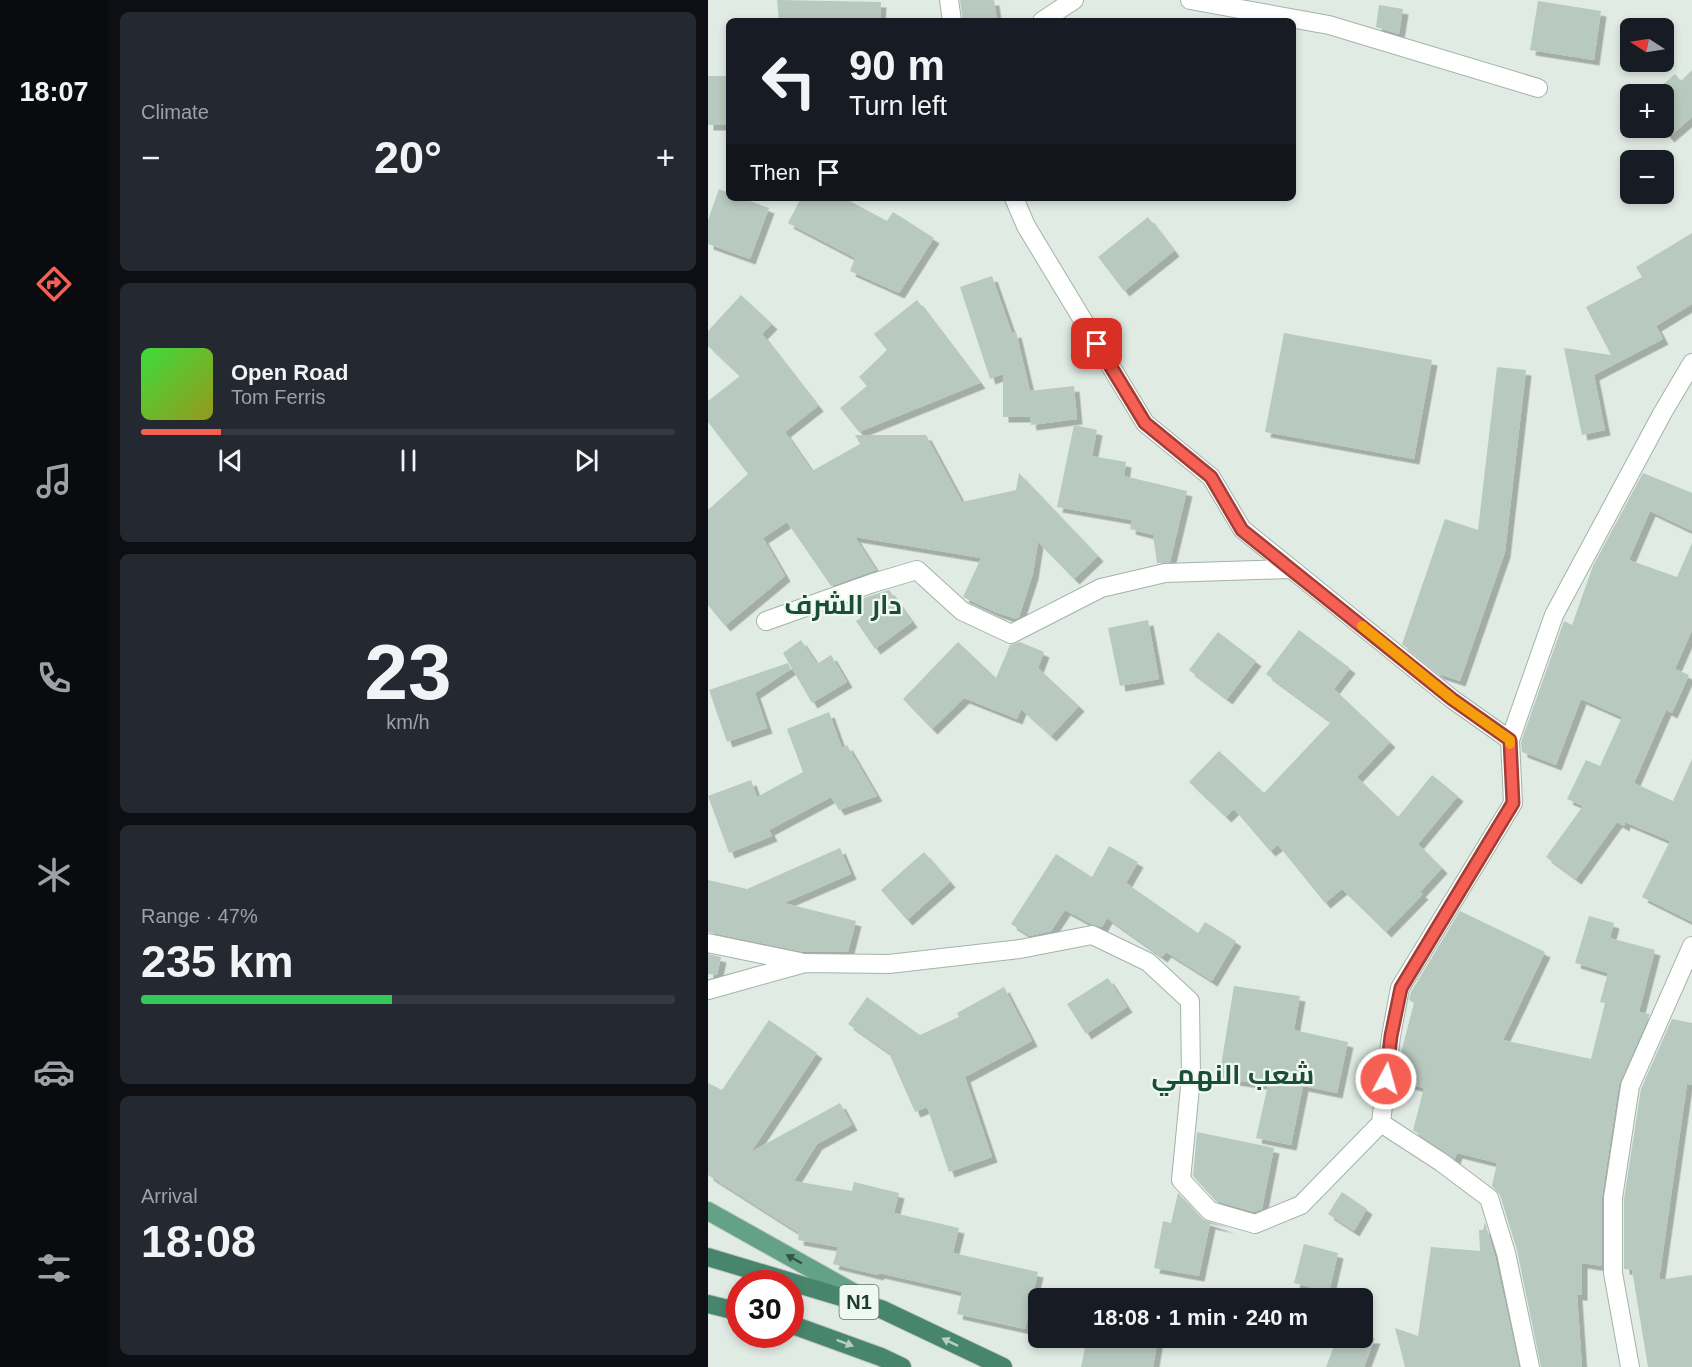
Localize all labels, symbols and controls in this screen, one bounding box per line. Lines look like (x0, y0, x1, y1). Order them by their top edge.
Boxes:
north arrow (1620, 18, 1674, 72)
map controls (1620, 18, 1674, 204)
icon: left (750, 42, 828, 120)
text: 90 m (849, 42, 945, 89)
text: 18:07 (19, 77, 89, 107)
button: + (1620, 84, 1674, 138)
text: Turn left (849, 91, 947, 121)
text: Climate (141, 101, 209, 123)
text: 20° (374, 132, 442, 183)
text: − (141, 139, 160, 176)
text: + (656, 139, 675, 176)
button: − (1620, 150, 1674, 204)
icon: arrive (812, 156, 845, 189)
text: Then (750, 160, 800, 185)
icon: directions (33, 263, 75, 305)
pin (1071, 318, 1122, 369)
icon: arrive (1080, 327, 1113, 360)
text: Open Road (231, 360, 348, 385)
text: Tom Ferris (231, 386, 325, 408)
icon: previous (214, 444, 247, 477)
icon: pause (392, 444, 425, 477)
icon: next (570, 444, 603, 477)
icon: music (33, 460, 75, 502)
district label: دار الشرف (784, 590, 902, 621)
text: 23 (365, 628, 451, 716)
icon: phone (33, 657, 75, 699)
text: km/h (386, 711, 430, 733)
icon: climate (33, 854, 75, 896)
text: Range · 47% (141, 905, 258, 927)
text: 235 km (141, 936, 294, 987)
position arrow (1354, 1047, 1418, 1111)
icon: car (33, 1051, 75, 1093)
district label: شعب النهمي (1152, 1060, 1314, 1097)
text: Arrival (141, 1185, 198, 1207)
text: 18:08 (141, 1216, 256, 1267)
icon: filters (33, 1247, 75, 1289)
one-way arrow (785, 1255, 802, 1265)
speed limit sign: 30 (726, 1270, 804, 1348)
road number: N1 (840, 1285, 878, 1319)
text: 18:08 · 1 min · 240 m (1093, 1305, 1308, 1330)
one-way arrow (942, 1337, 959, 1346)
one-way arrow (837, 1339, 855, 1349)

